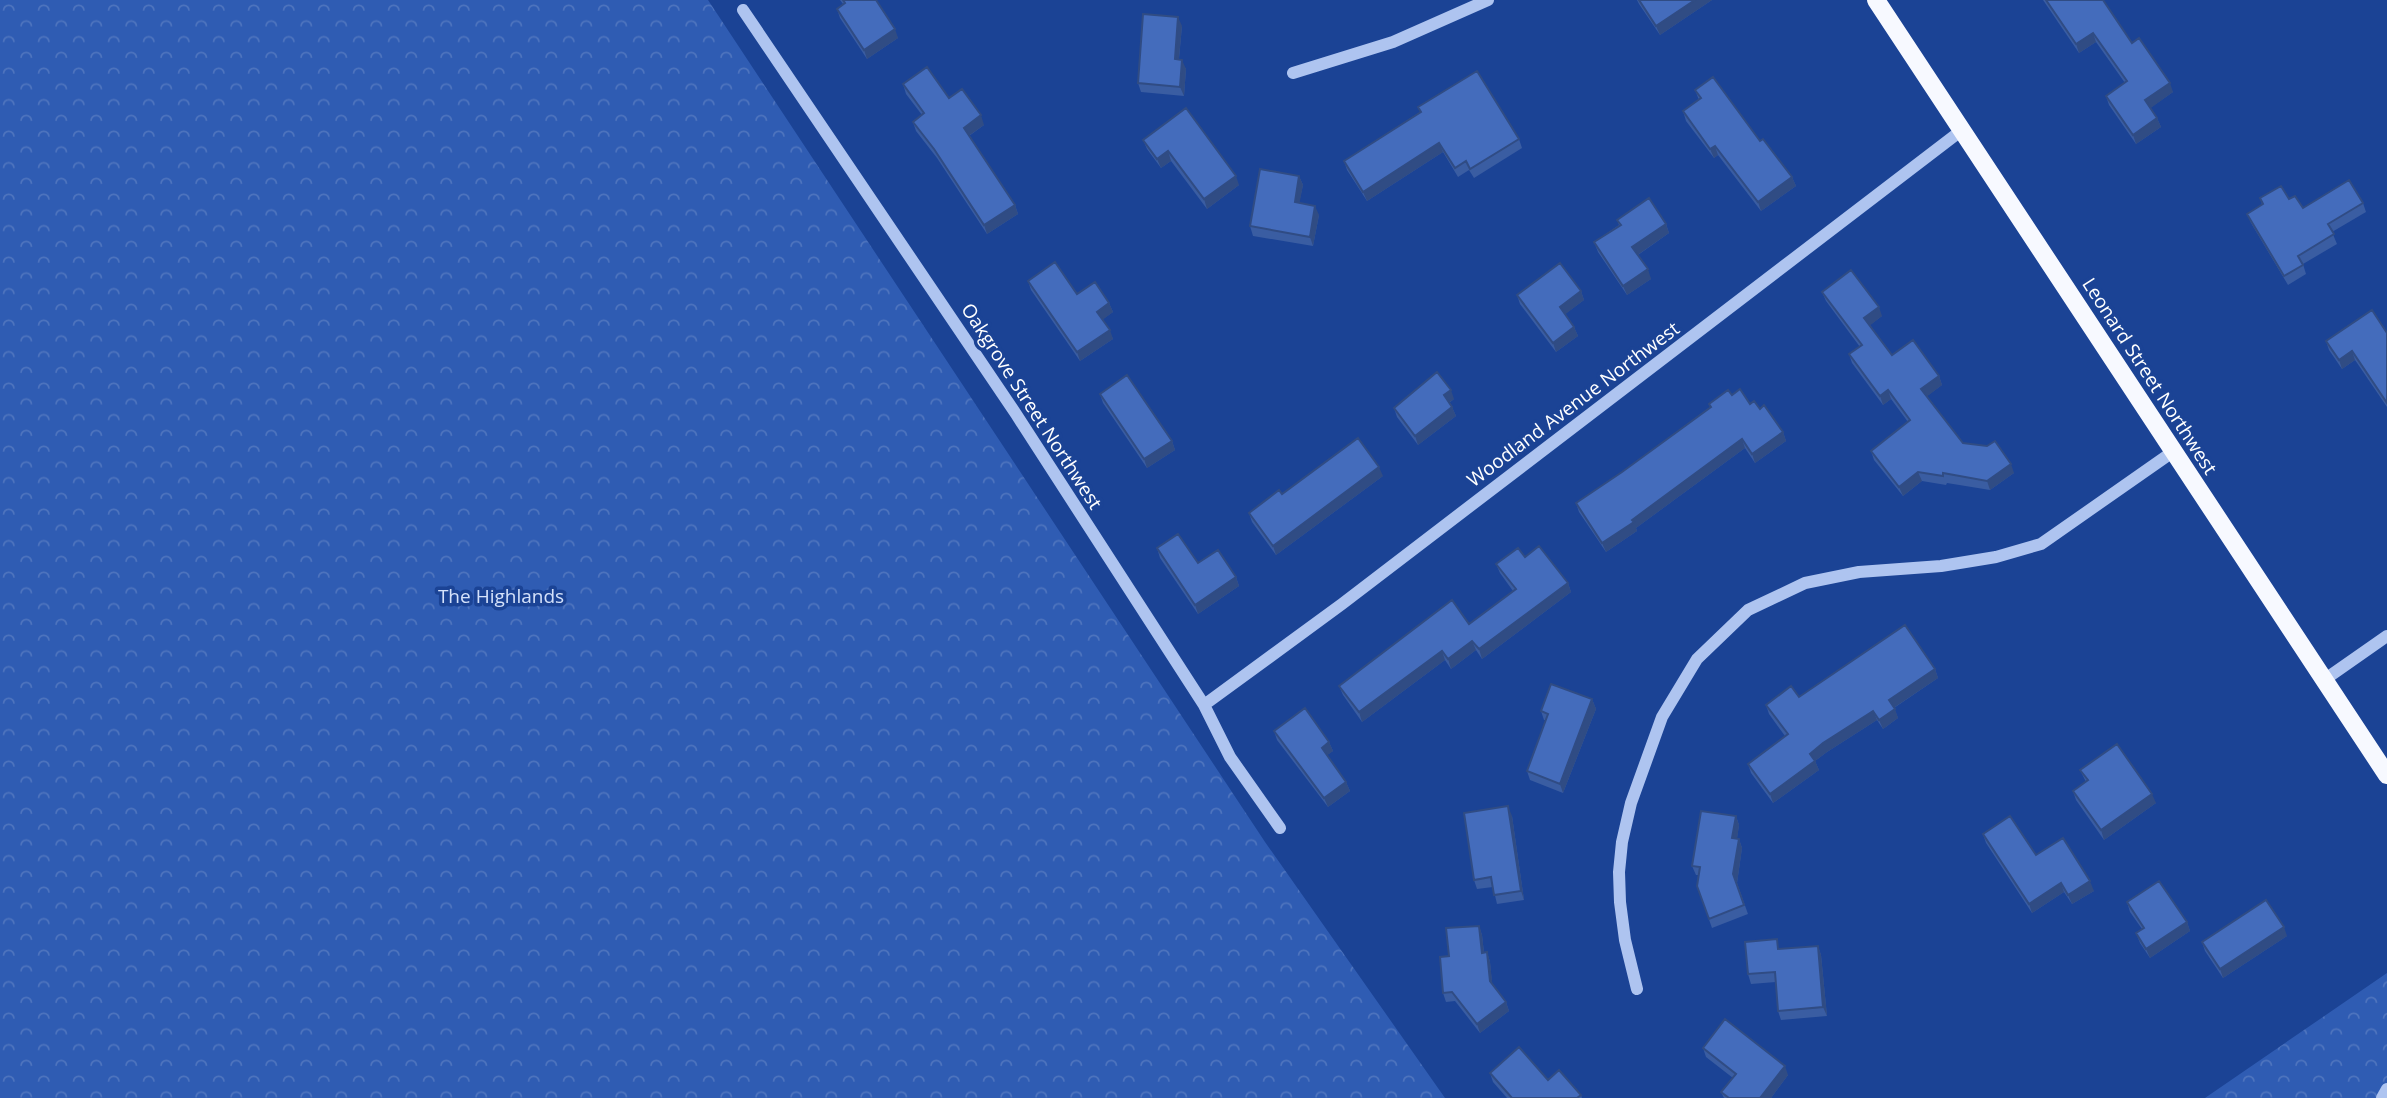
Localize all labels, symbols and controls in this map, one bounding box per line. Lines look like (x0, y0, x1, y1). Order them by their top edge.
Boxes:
street label: Leonard Street Northwest (2077, 273, 2224, 480)
street label: Oakgrove Street Northwest (955, 298, 1109, 514)
street label: Woodland Avenue Northwest (1461, 315, 1685, 493)
park label: The Highlands (438, 583, 564, 609)

